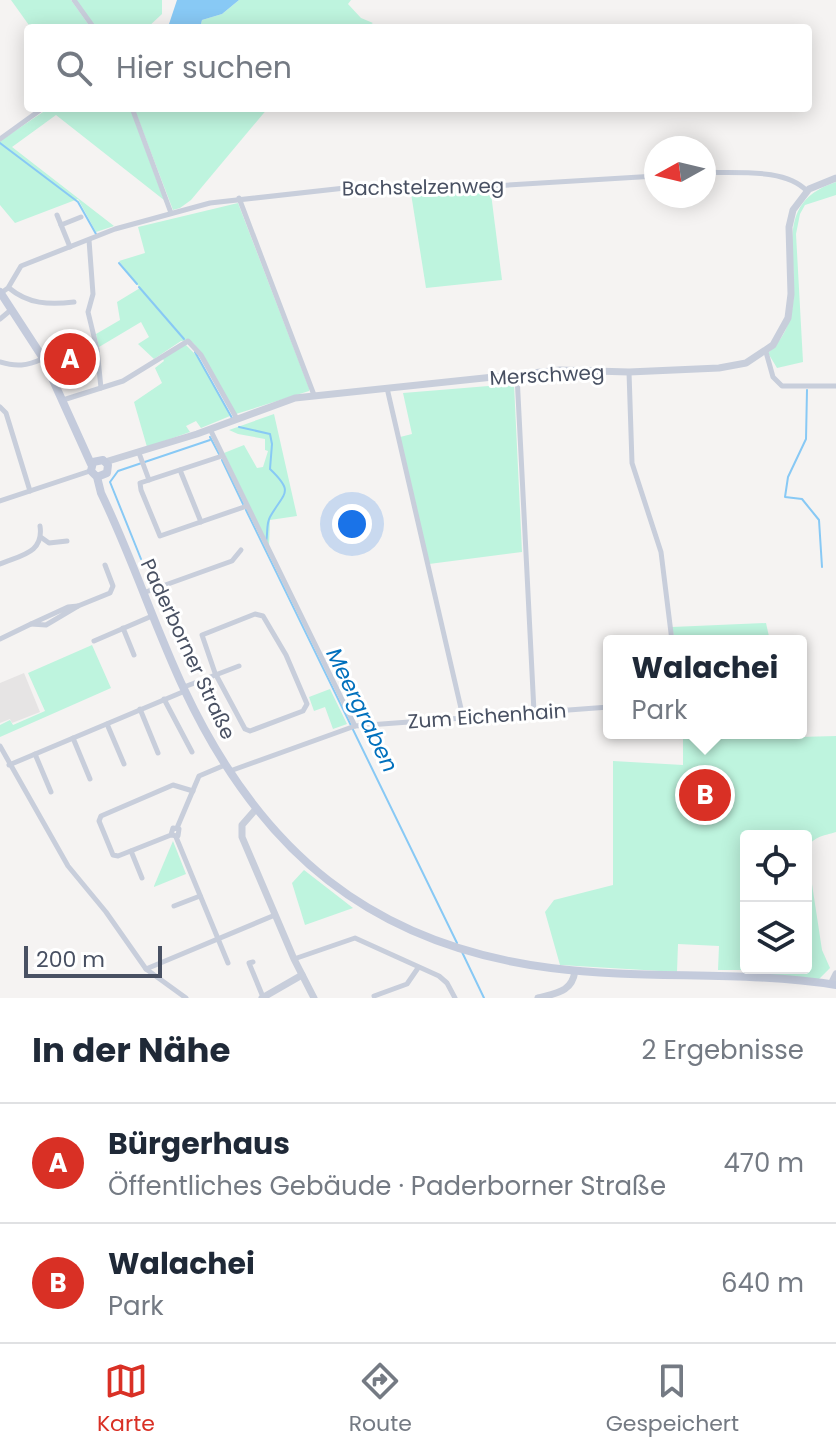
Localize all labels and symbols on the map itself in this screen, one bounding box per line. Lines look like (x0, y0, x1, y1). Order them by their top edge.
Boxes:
north arrow (644, 136, 716, 208)
street label: Bachstelzenweg (342, 172, 504, 202)
pin: A (44, 329, 96, 389)
street label: Merschweg (489, 358, 605, 392)
your location (332, 504, 372, 544)
street label: Paderborner Straße (134, 554, 242, 744)
water label: Meergraben (318, 643, 406, 777)
street label: Zum Eichenhain (407, 696, 567, 736)
pin: B (679, 765, 731, 825)
scale bar (24, 942, 162, 978)

